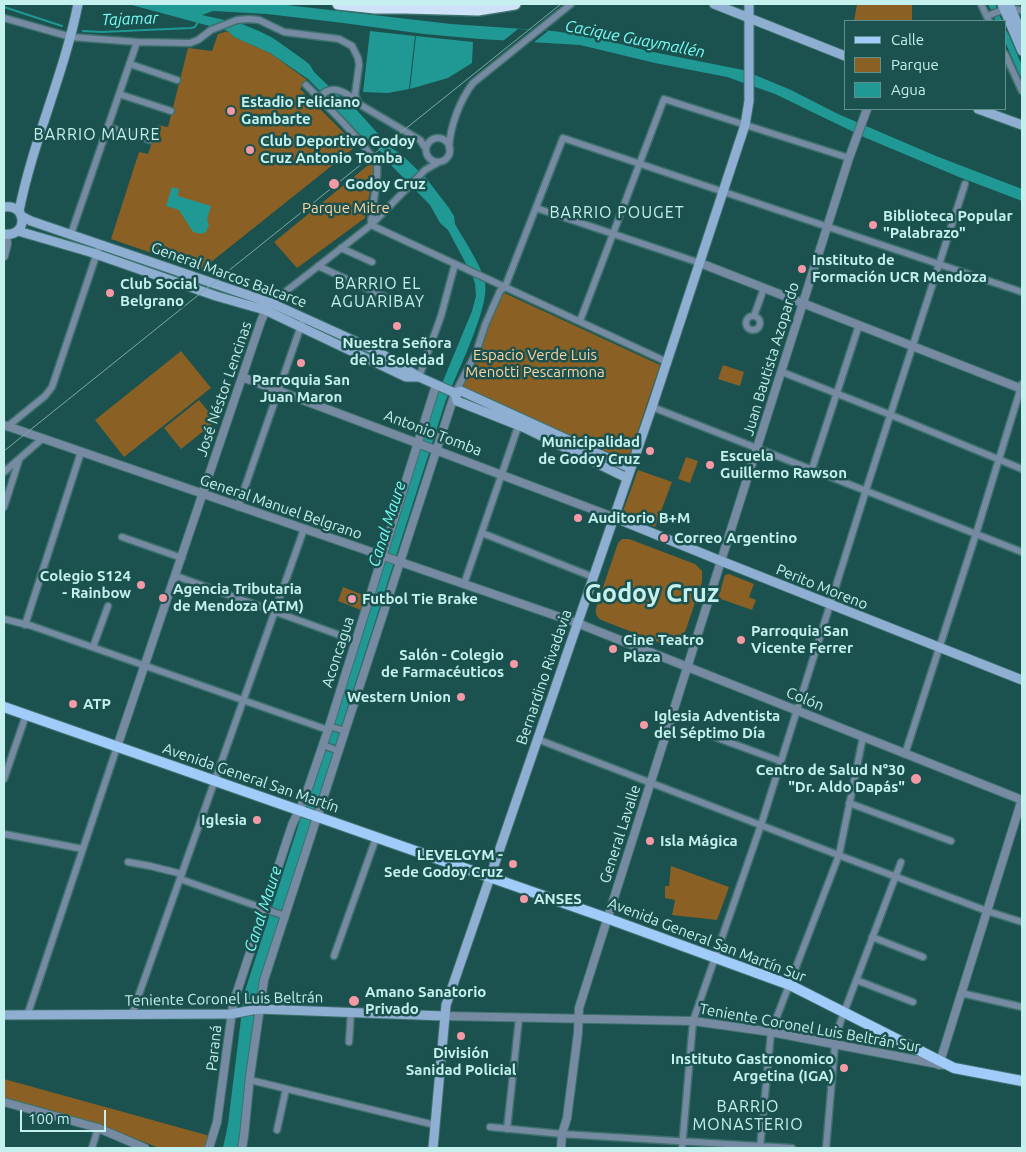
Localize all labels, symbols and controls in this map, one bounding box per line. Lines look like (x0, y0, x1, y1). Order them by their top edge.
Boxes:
water label: Tajamar (101, 8, 159, 30)
water label: Cacique Guaymallén (563, 16, 707, 62)
legend (844, 20, 1006, 110)
text: Calle (891, 31, 924, 48)
text: Parque (891, 56, 939, 73)
text: Agua (891, 81, 926, 98)
place label: Estadio Feliciano Gambarte (241, 93, 360, 128)
marker: Estadio Feliciano Gambarte (225, 105, 237, 117)
district label: BARRIO MAURE (32, 125, 162, 145)
place label: Club Deportivo Godoy Cruz Antonio Tomba (260, 132, 415, 167)
marker: Club Deportivo Godoy Cruz Antonio Tomba (244, 144, 256, 156)
place label: Godoy Cruz (345, 175, 426, 193)
marker: Godoy Cruz (327, 177, 341, 191)
park label: Parque Mitre (302, 199, 390, 217)
district label: BARRIO POUGET (548, 203, 686, 223)
place label: Biblioteca Popular "Palabrazo" (883, 207, 1013, 242)
marker: Biblioteca Popular "Palabrazo" (867, 219, 879, 231)
street label: General Marcos Balcarce (149, 238, 309, 312)
place label: Instituto de Formación UCR Mendoza (812, 251, 987, 286)
marker: Instituto de Formación UCR Mendoza (796, 263, 808, 275)
district label: BARRIO EL AGUARIBAY (330, 274, 426, 312)
place label: Club Social Belgrano (120, 275, 197, 310)
street label: Juan Bautista Azopardo (739, 280, 803, 438)
marker: Club Social Belgrano (104, 287, 116, 299)
street label: José Néstor Lencinas (192, 319, 256, 459)
marker: Nuestra Señora de la Soledad (391, 320, 403, 332)
place label: Nuestra Señora de la Soledad (342, 334, 452, 369)
park label: Espacio Verde Luis Menotti Pescarmona (465, 346, 605, 381)
marker: Parroquia San Juan Maron (295, 357, 307, 369)
place label: Parroquia San Juan Maron (252, 371, 350, 406)
street label: Antonio Tomba (382, 406, 484, 460)
place label: Municipalidad de Godoy Cruz (538, 433, 640, 468)
marker: Municipalidad de Godoy Cruz (644, 445, 656, 457)
place label: Escuela Guillermo Rawson (720, 447, 847, 482)
marker: Escuela Guillermo Rawson (704, 459, 716, 471)
street label: General Manuel Belgrano (198, 471, 364, 543)
water label: Canal Maure (364, 479, 410, 569)
place label: Auditorio B+M (588, 509, 690, 527)
marker: Auditorio B+M (572, 512, 584, 524)
place label: Correo Argentino (674, 529, 797, 547)
marker: Correo Argentino (658, 532, 670, 544)
street label: Perito Moreno (773, 560, 871, 614)
place label: Colegio S124 - Rainbow (40, 567, 131, 602)
marker: Colegio S124 - Rainbow (135, 579, 147, 591)
district label: Godoy Cruz (585, 579, 719, 609)
place label: Agencia Tributaria de Mendoza (ATM) (173, 580, 304, 615)
place label: Futbol Tie Brake (362, 590, 478, 608)
marker: Agencia Tributaria de Mendoza (ATM) (157, 592, 169, 604)
marker: Futbol Tie Brake (346, 593, 358, 605)
street label: Bernardino Rivadavia (512, 607, 576, 747)
street label: Aconcagua (318, 614, 358, 690)
place label: Parroquia San Vicente Ferrer (751, 622, 853, 657)
place label: Cine Teatro Plaza (623, 631, 704, 666)
marker: Parroquia San Vicente Ferrer (735, 634, 747, 646)
marker: Cine Teatro Plaza (607, 643, 619, 655)
place label: Salón - Colegio de Farmacéuticos (381, 646, 504, 681)
marker: Salón - Colegio de Farmacéuticos (508, 658, 520, 670)
street label: Colón (783, 683, 827, 715)
place label: Western Union (347, 688, 451, 706)
marker: Western Union (455, 691, 467, 703)
place label: ATP (83, 695, 111, 713)
marker: ATP (67, 698, 79, 710)
place label: Iglesia Adventista del Séptimo Día (654, 707, 780, 742)
marker: Iglesia Adventista del Séptimo Día (638, 719, 650, 731)
street label: Avenida General San Martín (161, 739, 341, 817)
place label: Centro de Salud N°30 "Dr. Aldo Dapás" (756, 761, 905, 796)
marker: Centro de Salud N°30 "Dr. Aldo Dapás" (909, 772, 923, 786)
street label: General Lavalle (596, 783, 644, 885)
place label: Iglesia (201, 811, 247, 829)
marker: Iglesia (251, 814, 263, 826)
place label: Isla Mágica (660, 832, 738, 850)
marker: Isla Mágica (644, 835, 656, 847)
place label: LEVELGYM - Sede Godoy Cruz (384, 846, 503, 881)
marker: LEVELGYM - Sede Godoy Cruz (507, 858, 519, 870)
water label: Canal Maure (240, 864, 286, 954)
place label: ANSES (534, 890, 582, 908)
marker: ANSES (518, 893, 530, 905)
street label: Avenida General San Martín Sur (605, 894, 809, 986)
place label: Amano Sanatorio Privado (365, 983, 486, 1018)
street label: Teniente Coronel Luis Beltrán (125, 988, 323, 1010)
marker: Amano Sanatorio Privado (347, 994, 361, 1008)
street label: Teniente Coronel Luis Beltrán Sur (698, 1000, 922, 1056)
street label: Paraná (203, 1024, 225, 1072)
marker: División Sanidad Policial (455, 1030, 467, 1042)
place label: División Sanidad Policial (406, 1044, 516, 1079)
place label: Instituto Gastronomico Argetina (IGA) (671, 1050, 834, 1085)
marker: Instituto Gastronomico Argetina (IGA) (838, 1062, 850, 1074)
district label: BARRIO MONASTERIO (691, 1097, 805, 1135)
scale bar (22, 1100, 109, 1132)
text: 100 m (28, 1110, 70, 1127)

